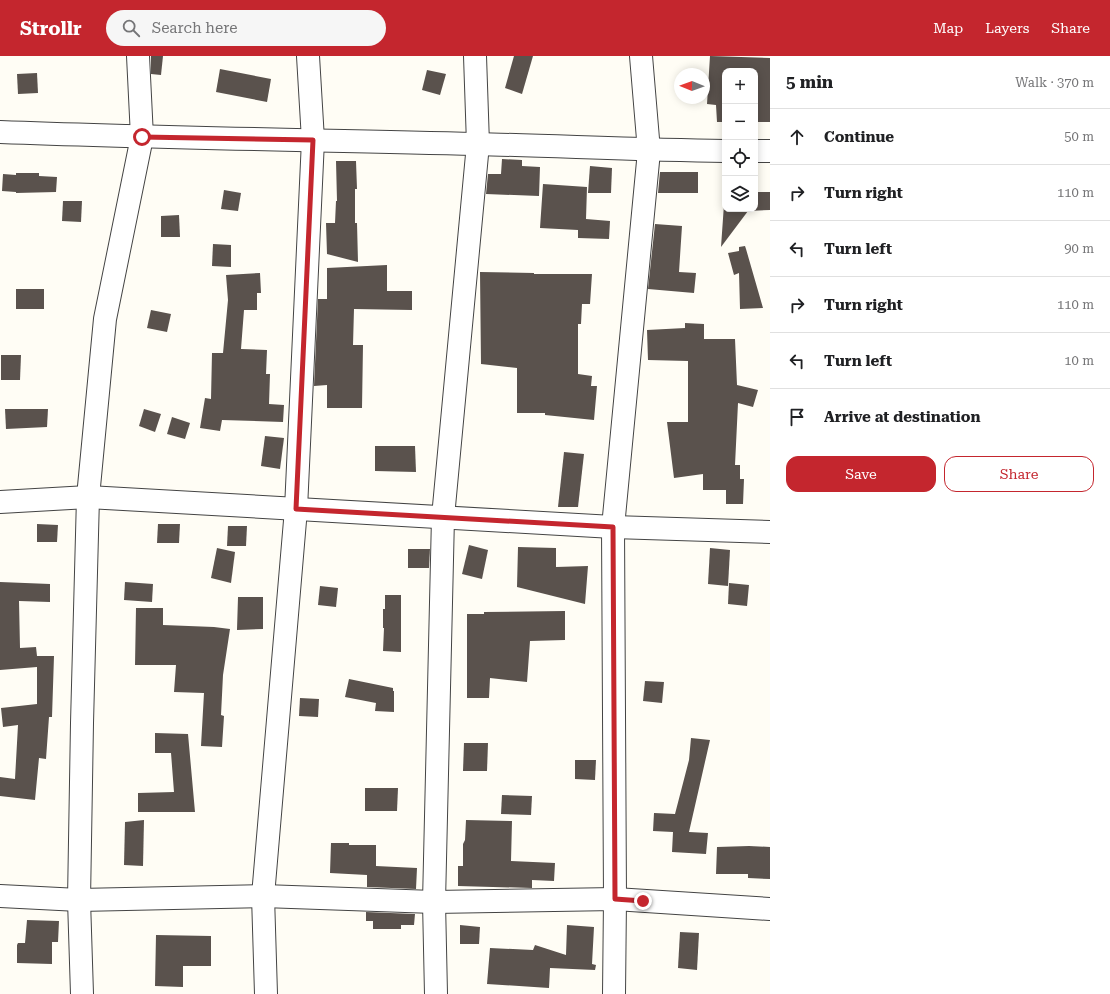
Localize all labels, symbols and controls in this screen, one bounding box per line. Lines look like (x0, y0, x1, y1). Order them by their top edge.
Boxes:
search box (106, 10, 386, 46)
text: Strollr (20, 17, 82, 40)
icon: search (120, 17, 142, 39)
text: Search here (152, 19, 238, 37)
text: Map (933, 20, 963, 36)
text: Layers (985, 20, 1029, 36)
text: Share (1051, 20, 1090, 36)
north arrow (674, 68, 710, 104)
map controls (722, 68, 758, 212)
button: + (722, 68, 758, 104)
text: 5 min (786, 72, 833, 92)
text: Walk · 370 m (1015, 75, 1094, 90)
button: − (722, 104, 758, 140)
icon: ahead (786, 126, 808, 148)
route start (133, 128, 151, 146)
text: Continue (824, 128, 894, 146)
text: 50 m (1064, 129, 1094, 144)
button: locate (722, 140, 758, 176)
button: layers (722, 176, 758, 212)
icon: right (786, 182, 808, 204)
text: Turn right (824, 184, 903, 202)
text: 110 m (1057, 185, 1094, 200)
icon: left (786, 238, 808, 260)
text: Turn left (824, 240, 892, 258)
text: 90 m (1064, 241, 1094, 256)
icon: right (786, 294, 808, 316)
text: Turn right (824, 296, 903, 314)
text: 110 m (1057, 297, 1094, 312)
icon: left (786, 350, 808, 372)
text: Turn left (824, 352, 892, 370)
text: 10 m (1064, 353, 1094, 368)
icon: arrive (786, 406, 808, 428)
text: Arrive at destination (824, 408, 980, 426)
button: Save (786, 456, 936, 492)
button: Share (944, 456, 1094, 492)
route end (634, 892, 652, 910)

